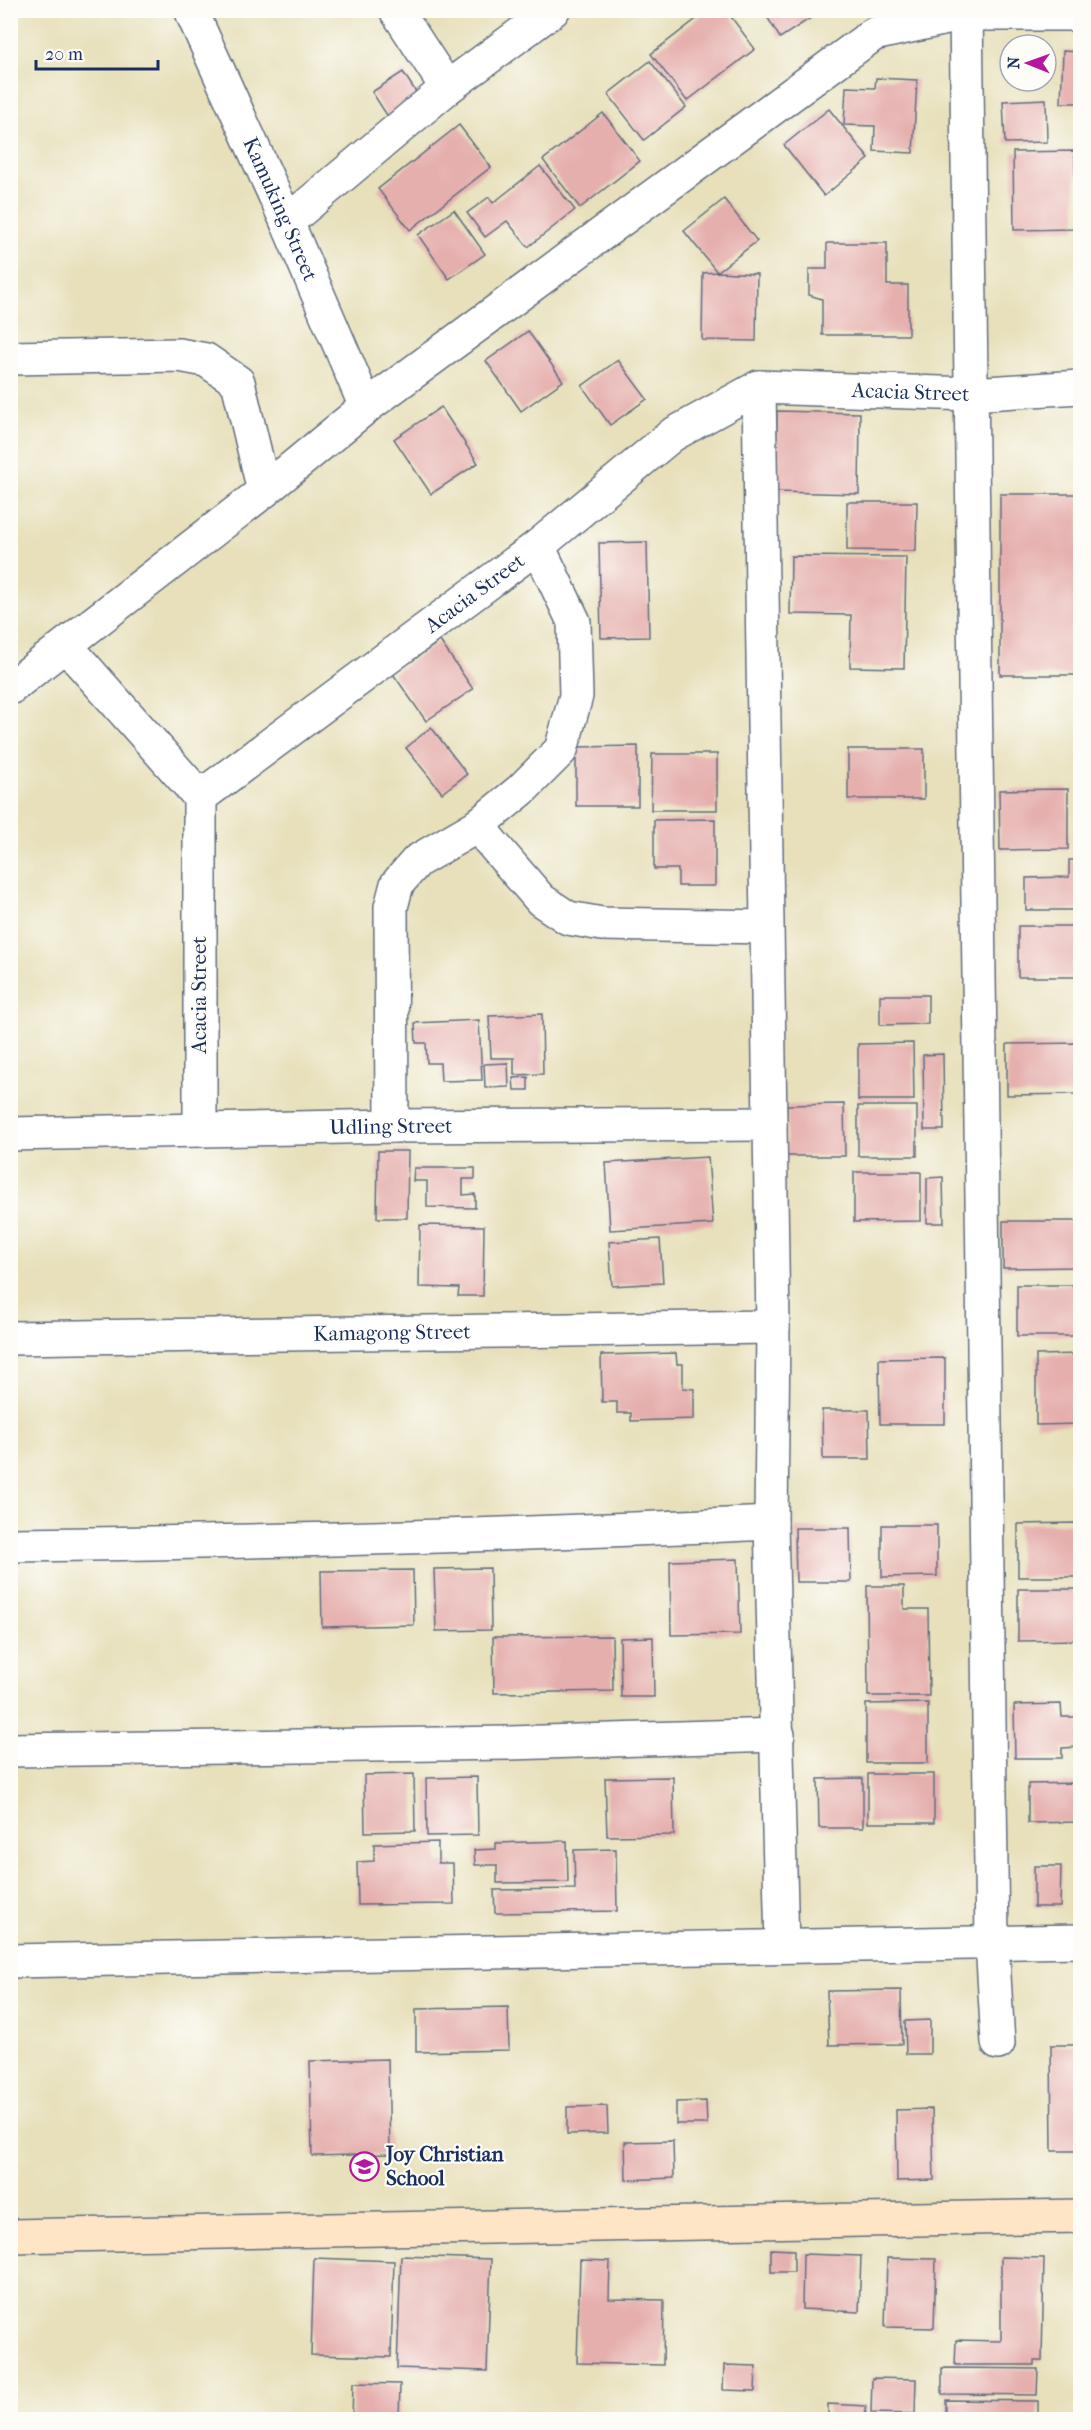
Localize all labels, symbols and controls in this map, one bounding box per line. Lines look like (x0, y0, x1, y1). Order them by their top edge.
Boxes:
scale bar (36, 33, 158, 71)
north arrow (998, 33, 1058, 93)
text: 20 m (45, 44, 83, 65)
text: N (1004, 56, 1023, 69)
street label: Kamuking Street (238, 133, 323, 285)
street label: Acacia Street (850, 378, 970, 406)
street label: Acacia Street (419, 548, 529, 638)
street label: Acacia Street (187, 936, 211, 1055)
street label: Udling Street (329, 1114, 453, 1139)
street label: Kamagong Street (313, 1319, 471, 1346)
place label: Joy Christian School (384, 2142, 504, 2190)
school or university icon: Joy Christian School (349, 2150, 381, 2182)

